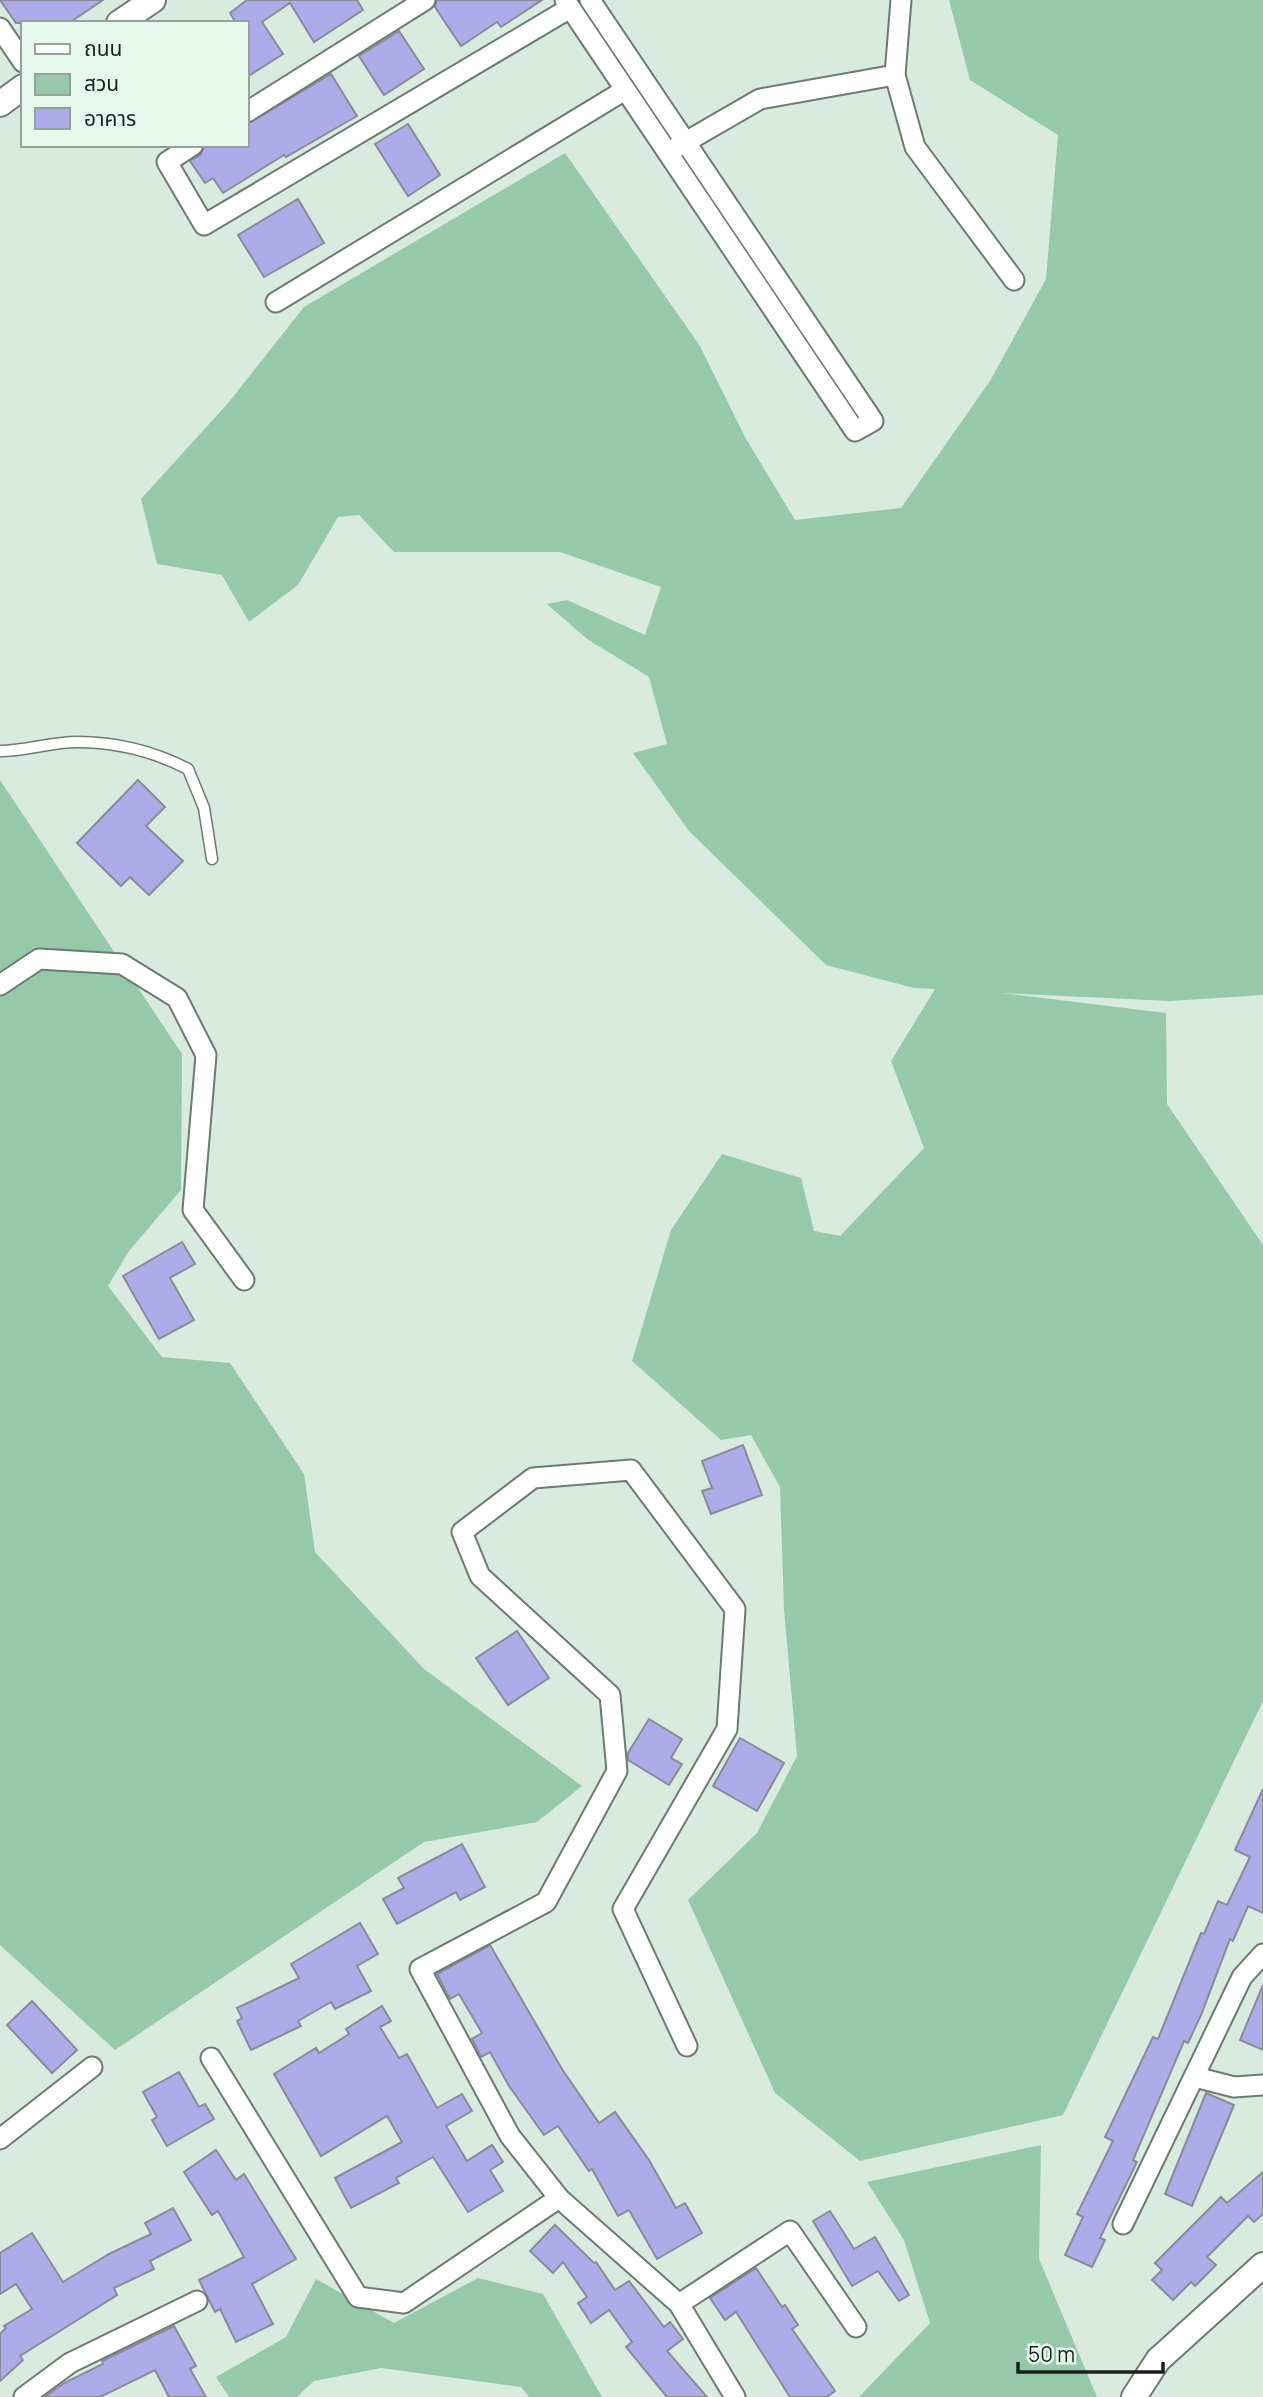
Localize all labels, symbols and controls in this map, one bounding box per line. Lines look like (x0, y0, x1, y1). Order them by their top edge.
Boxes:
legend (21, 21, 248, 147)
text: ถนน (84, 34, 122, 62)
text: สวน (84, 69, 119, 97)
text: อาคาร (84, 104, 136, 132)
scale bar (1018, 2330, 1163, 2374)
text: 50 m (1028, 2340, 1075, 2368)

